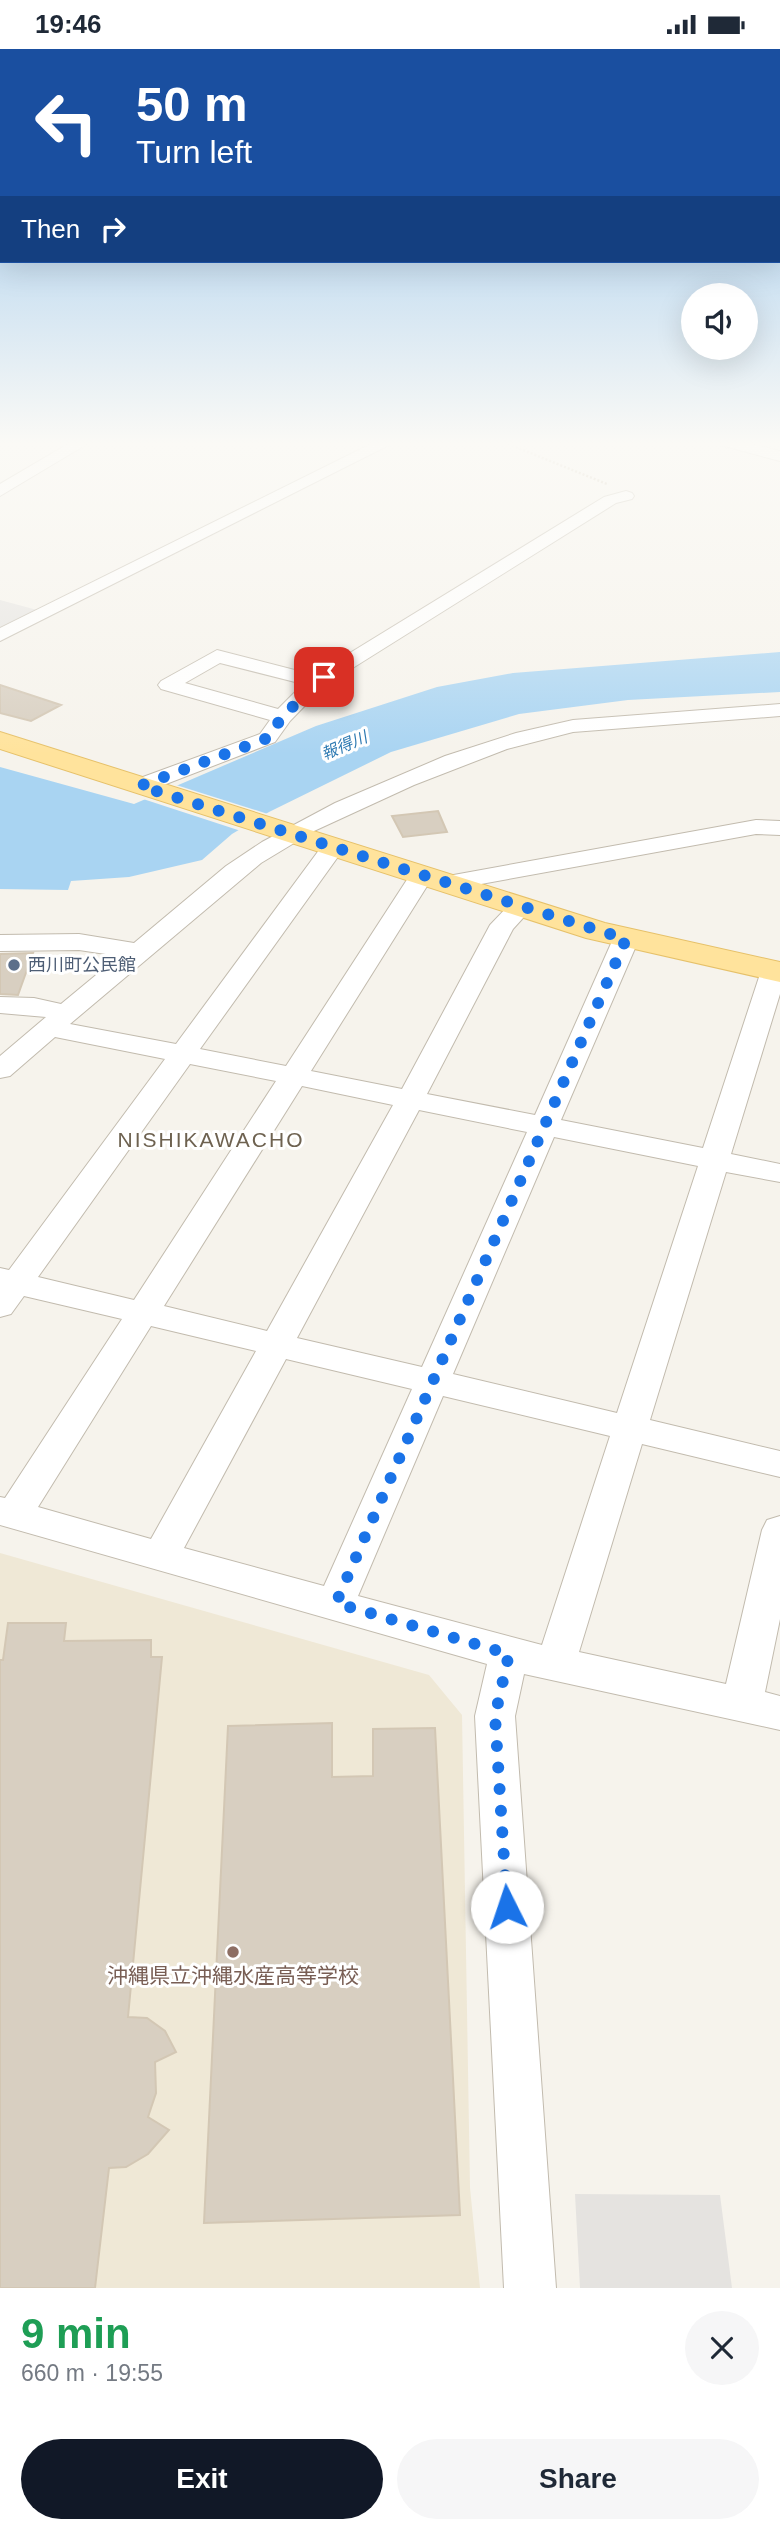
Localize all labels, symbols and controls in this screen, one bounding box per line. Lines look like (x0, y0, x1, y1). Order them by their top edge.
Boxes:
text: 19:46 (35, 9, 102, 39)
icon: left (21, 77, 112, 168)
text: 50 m (136, 77, 248, 131)
text: Turn left (136, 134, 252, 170)
icon: right (94, 210, 132, 248)
text: Then (21, 214, 80, 244)
map controls (681, 283, 758, 360)
button: sound (681, 283, 758, 360)
pin (294, 647, 354, 707)
icon: arrive (305, 658, 343, 696)
water label: 報得川 (319, 727, 371, 763)
place label: 西川町公民館 (28, 955, 136, 975)
marker: 西川町公民館 (6, 957, 22, 973)
district label: NISHIKAWACHO (118, 1128, 304, 1151)
position arrow (470, 1870, 544, 1944)
marker: 沖縄県立沖縄水産高等学校 (225, 1944, 241, 1960)
place label: 沖縄県立沖縄水産高等学校 (107, 1964, 359, 1987)
text: 9 min (21, 2310, 131, 2357)
button: close (685, 2311, 759, 2385)
text: 660 m · 19:55 (21, 2360, 163, 2386)
button: Exit (21, 2439, 383, 2519)
button: Share (397, 2439, 759, 2519)

